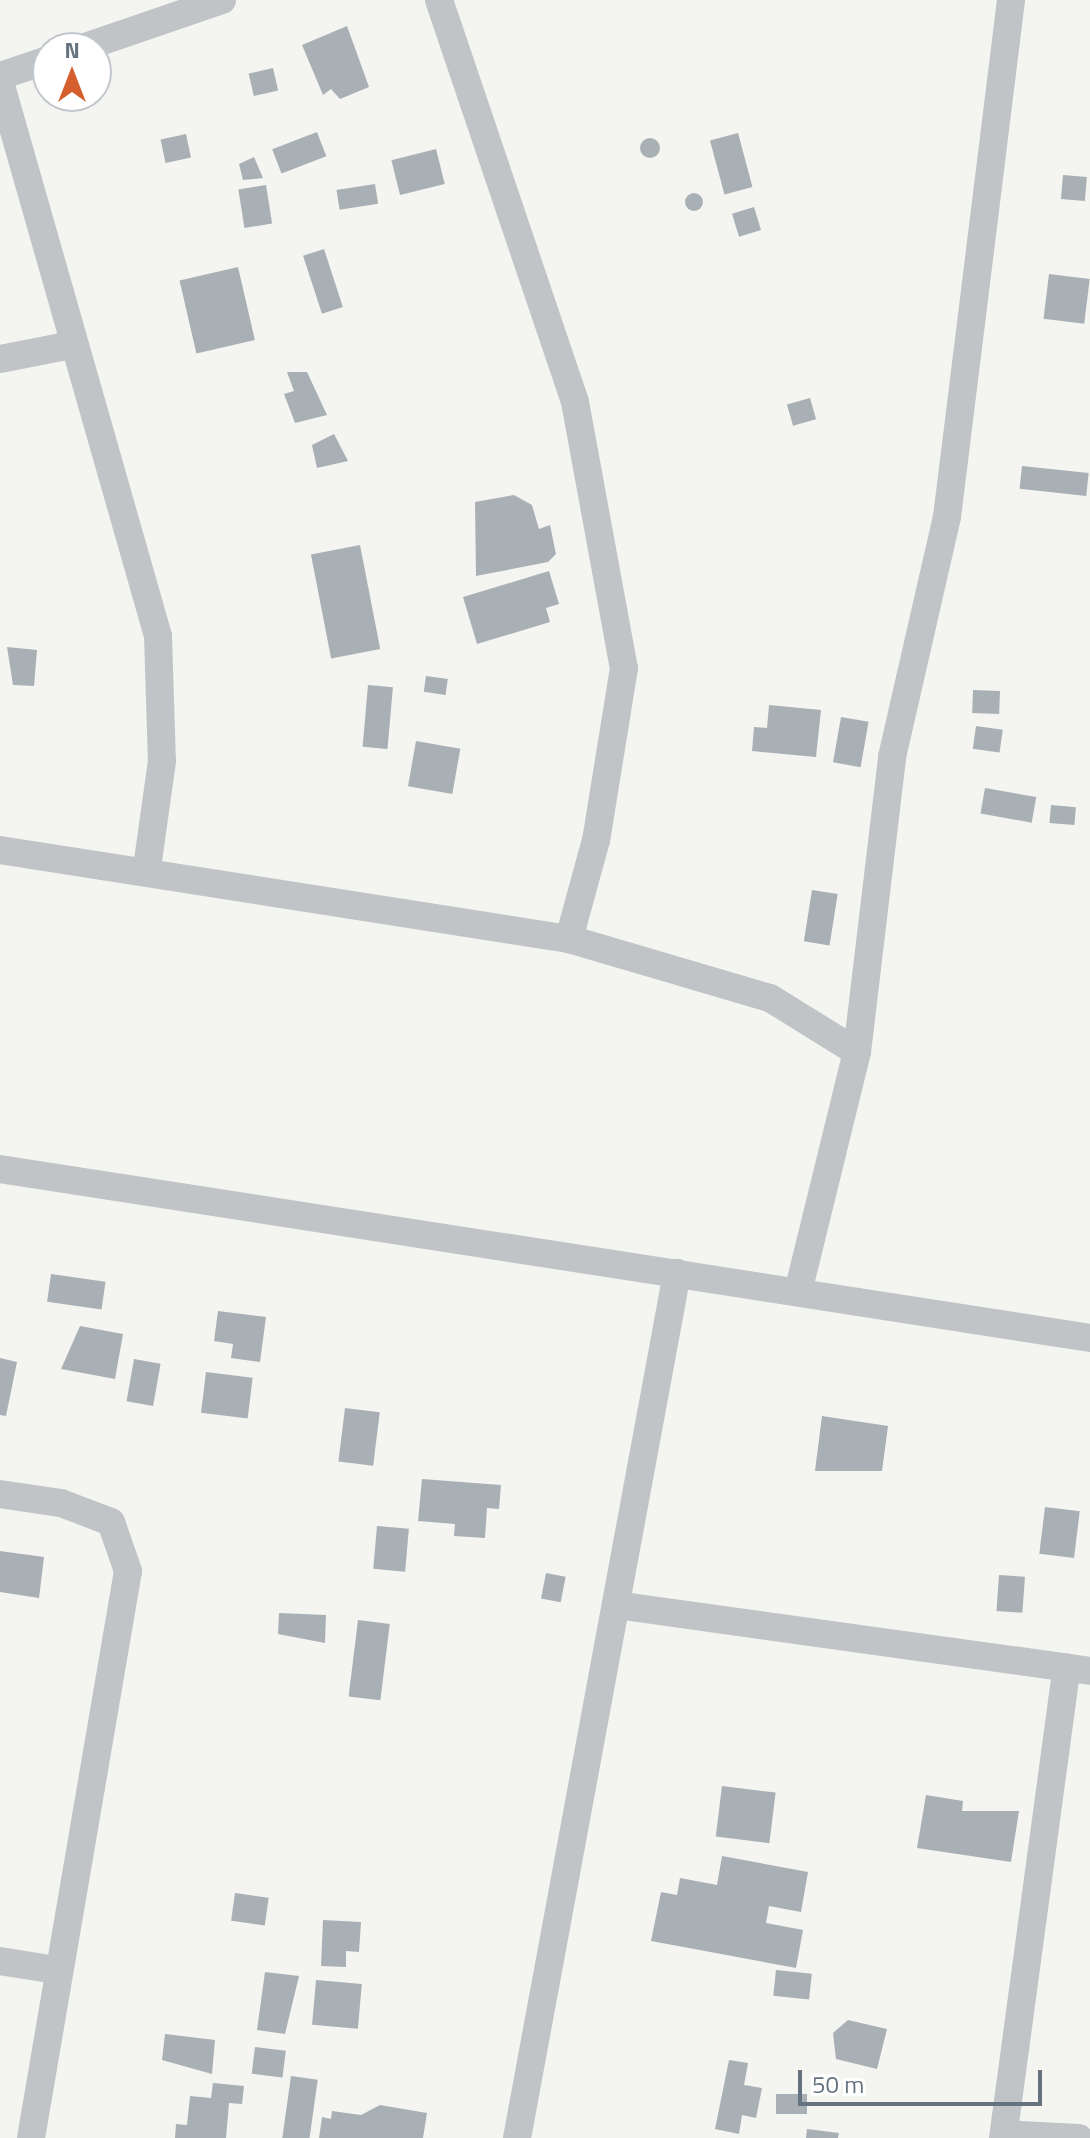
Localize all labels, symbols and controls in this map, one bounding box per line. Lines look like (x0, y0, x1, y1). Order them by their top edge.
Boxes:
north arrow (32, 32, 112, 112)
text: N (64, 33, 80, 67)
scale bar (802, 2054, 1046, 2104)
text: 50 m (812, 2066, 864, 2102)

